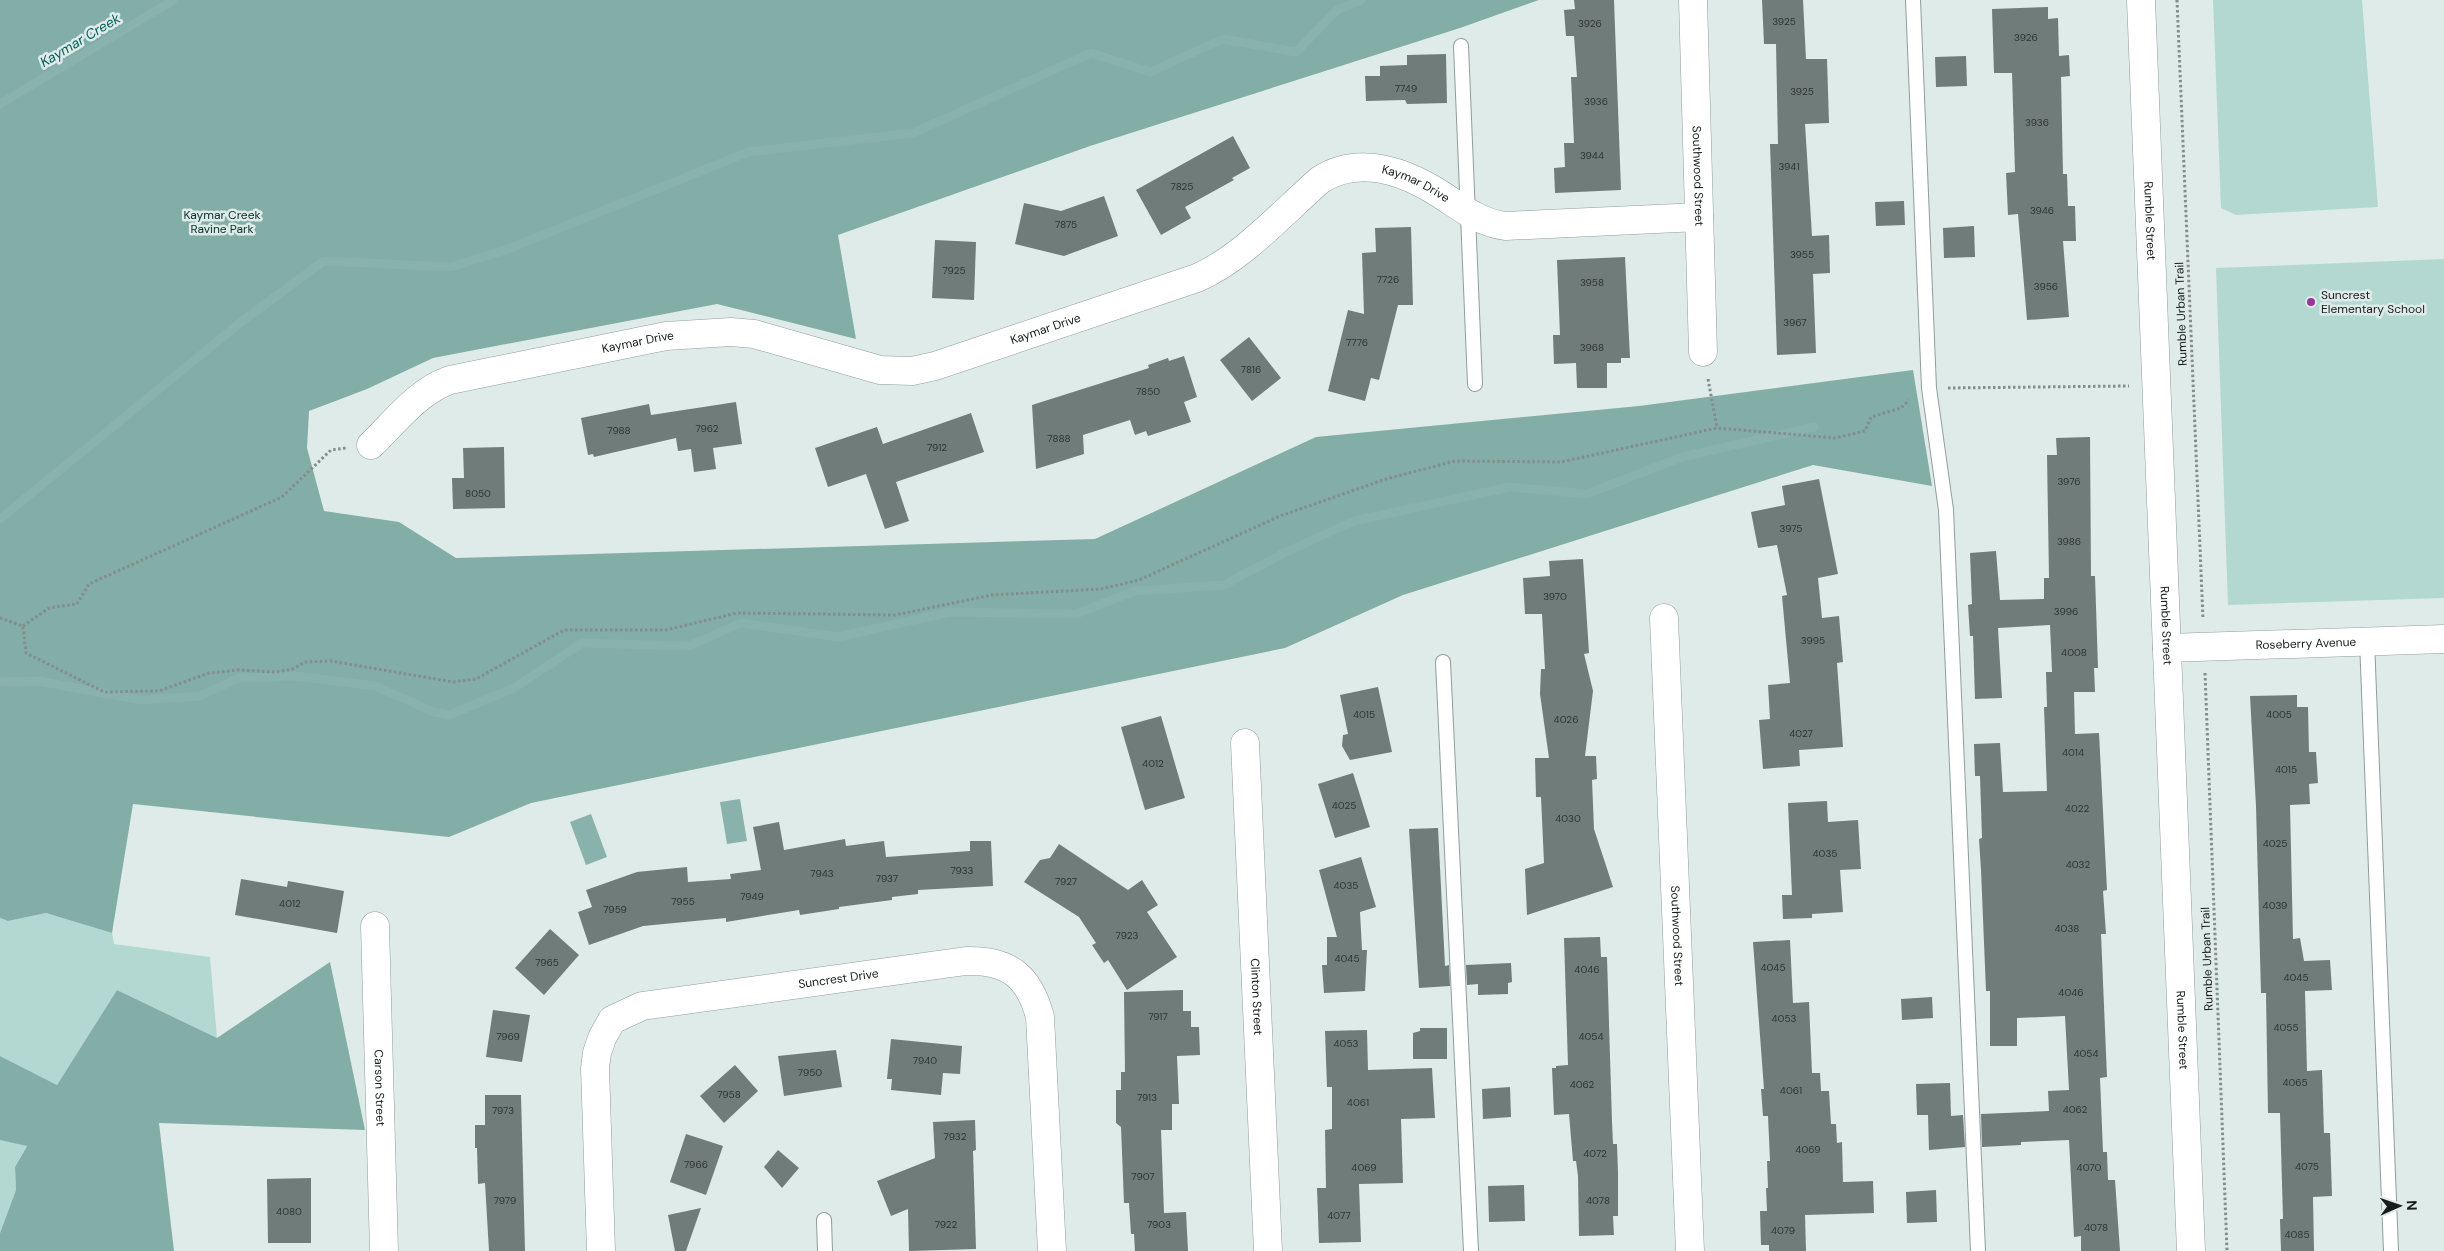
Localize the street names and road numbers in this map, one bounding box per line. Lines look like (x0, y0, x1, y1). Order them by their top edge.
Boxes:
street label: Southwood Street (1689, 125, 1707, 227)
street label: Kaymar Drive (1380, 161, 1453, 206)
street label: Rumble Street (2140, 181, 2159, 261)
street label: Rumble Urban Trail (2171, 262, 2191, 366)
street label: Kaymar Drive (1008, 310, 1083, 348)
street label: Kaymar Drive (600, 328, 675, 357)
street label: Rumble Street (2156, 586, 2176, 666)
street label: Roseberry Avenue (2255, 634, 2357, 653)
street label: Southwood Street (1667, 885, 1687, 987)
street label: Rumble Urban Trail (2197, 907, 2217, 1011)
street label: Clinton Street (1247, 958, 1266, 1036)
street label: Suncrest Drive (797, 965, 880, 992)
street label: Rumble Street (2173, 990, 2192, 1070)
street label: Carson Street (370, 1049, 389, 1127)

